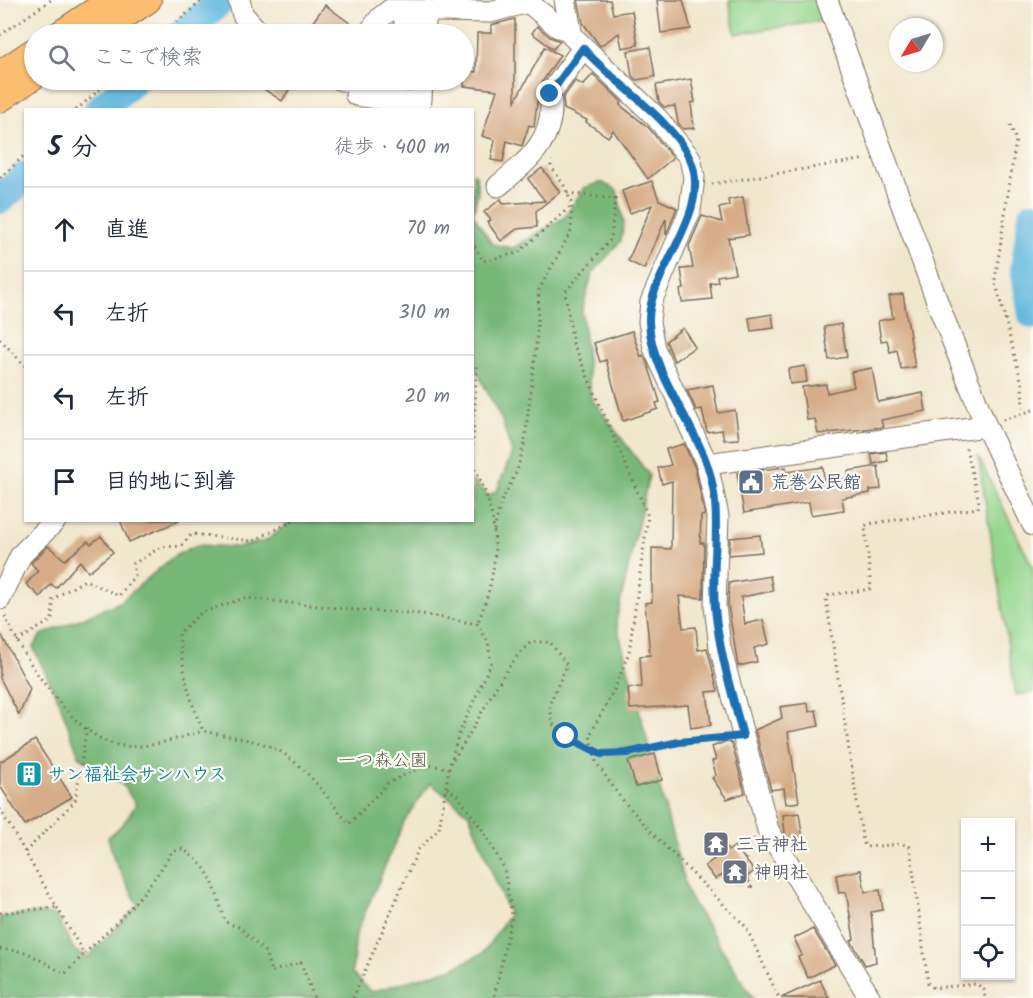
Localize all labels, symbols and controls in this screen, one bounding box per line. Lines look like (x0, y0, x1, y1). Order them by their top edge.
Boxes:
north arrow (889, 18, 943, 72)
search box (24, 24, 474, 90)
icon: search (45, 41, 78, 74)
text: ここで検索 (93, 41, 203, 76)
route end (536, 80, 562, 106)
text: 5 分 (48, 127, 97, 169)
text: 徒歩 · 400 m (334, 132, 450, 164)
icon: ahead (48, 213, 81, 246)
text: 直進 (105, 213, 149, 248)
text: 70 m (407, 213, 450, 245)
icon: left (48, 297, 81, 330)
text: 左折 (105, 297, 149, 332)
text: 310 m (398, 297, 450, 329)
icon: left (48, 381, 81, 414)
text: 左折 (105, 381, 149, 416)
text: 20 m (404, 381, 450, 413)
icon: arrive (48, 465, 81, 498)
text: 目的地に到着 (105, 465, 237, 500)
public building icon: 荒巻公民館 (736, 467, 766, 497)
place label: 荒巻公民館 (771, 469, 861, 498)
route start (552, 722, 578, 748)
park label: 一つ森公園 (338, 747, 428, 776)
building icon: サン福祉会サンハウス (14, 759, 44, 789)
place label: サン福祉会サンハウス (48, 761, 226, 790)
map controls (961, 818, 1015, 980)
button: + (961, 818, 1015, 872)
temple icon: 三吉神社 (701, 829, 731, 859)
place label: 三吉神社 (736, 831, 808, 860)
temple icon: 神明社 (720, 857, 750, 887)
place label: 神明社 (754, 859, 808, 888)
button: − (961, 872, 1015, 926)
button: locate (961, 926, 1015, 980)

